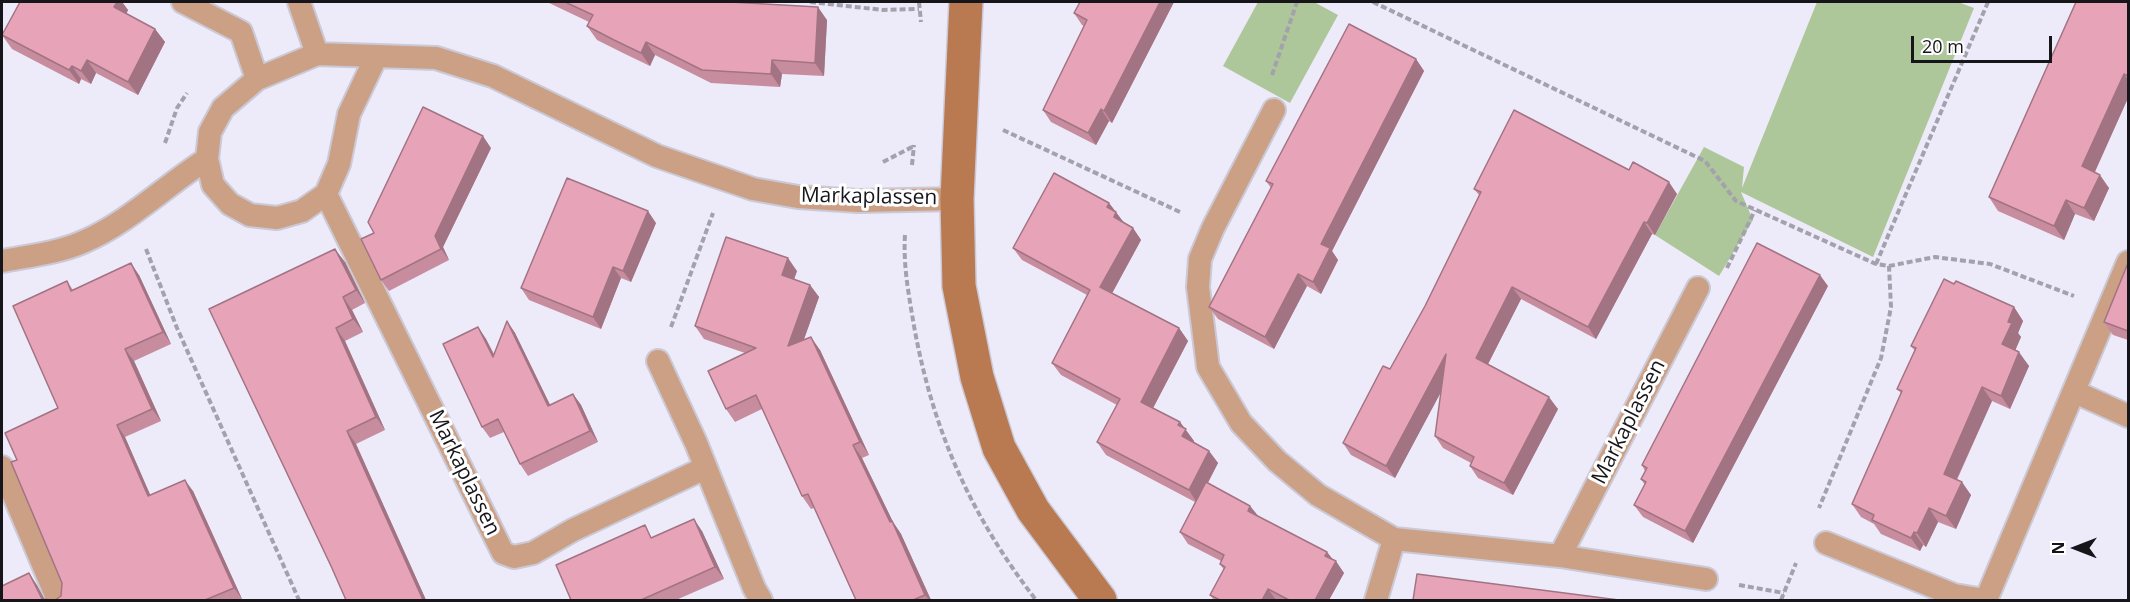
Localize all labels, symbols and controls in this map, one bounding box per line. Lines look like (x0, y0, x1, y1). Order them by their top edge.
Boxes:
scale bar (1914, 24, 2055, 62)
text: 20 m (1922, 34, 1964, 58)
street label: Markaplassen (801, 183, 937, 211)
street label: Markaplassen (1587, 356, 1671, 488)
street label: Markaplassen (423, 406, 505, 540)
north arrow (2046, 518, 2106, 578)
text: N (2047, 542, 2069, 555)

